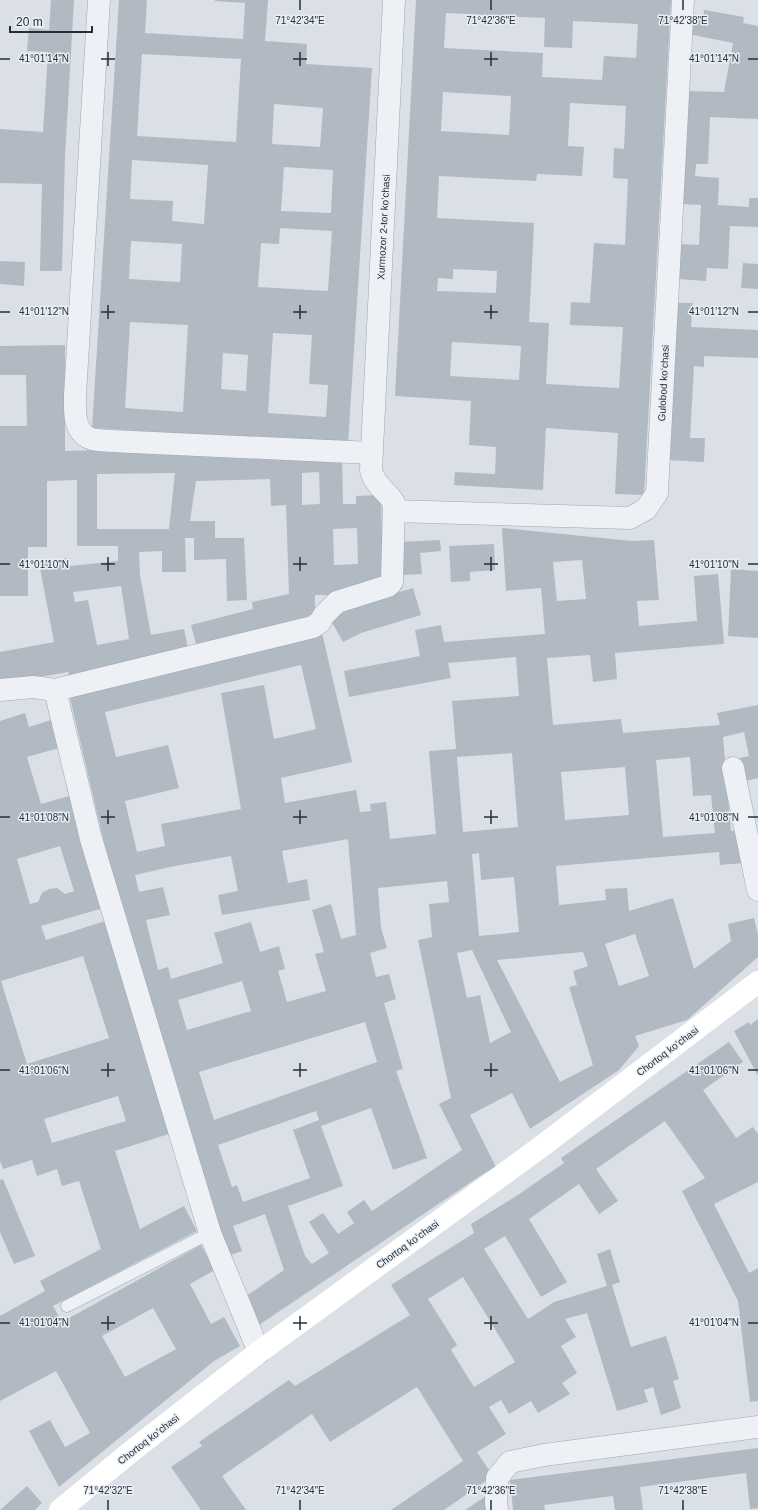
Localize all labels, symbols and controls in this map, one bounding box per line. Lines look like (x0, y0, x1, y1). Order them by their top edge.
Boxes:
scale bar (10, 8, 92, 34)
text: 20 m (16, 15, 43, 29)
text: 71°42'34"E (275, 15, 325, 26)
text: 71°42'36"E (466, 15, 516, 26)
text: 71°42'38"E (658, 15, 708, 26)
text: 41°01'14"N (19, 53, 69, 64)
text: 41°01'14"N (689, 53, 739, 64)
street label: Xurmozor 2-tor koʻchasi (375, 174, 392, 280)
text: 41°01'12"N (19, 306, 69, 317)
text: 41°01'12"N (689, 306, 739, 317)
street label: Gulobod koʻchasi (656, 344, 671, 422)
text: 41°01'10"N (19, 559, 69, 570)
text: 41°01'10"N (689, 559, 739, 570)
text: 41°01'08"N (19, 812, 69, 823)
text: 41°01'08"N (689, 812, 739, 823)
street label: Chortoq koʻchasi (634, 1025, 700, 1078)
text: 41°01'06"N (19, 1065, 69, 1076)
text: 41°01'06"N (689, 1065, 739, 1076)
street label: Chortoq koʻchasi (374, 1218, 441, 1271)
text: 41°01'04"N (19, 1317, 69, 1328)
text: 41°01'04"N (689, 1317, 739, 1328)
street label: Chortoq koʻchasi (116, 1412, 181, 1467)
text: 71°42'32"E (83, 1485, 133, 1496)
text: 71°42'34"E (275, 1485, 325, 1496)
text: 71°42'36"E (466, 1485, 516, 1496)
text: 71°42'38"E (658, 1485, 708, 1496)

